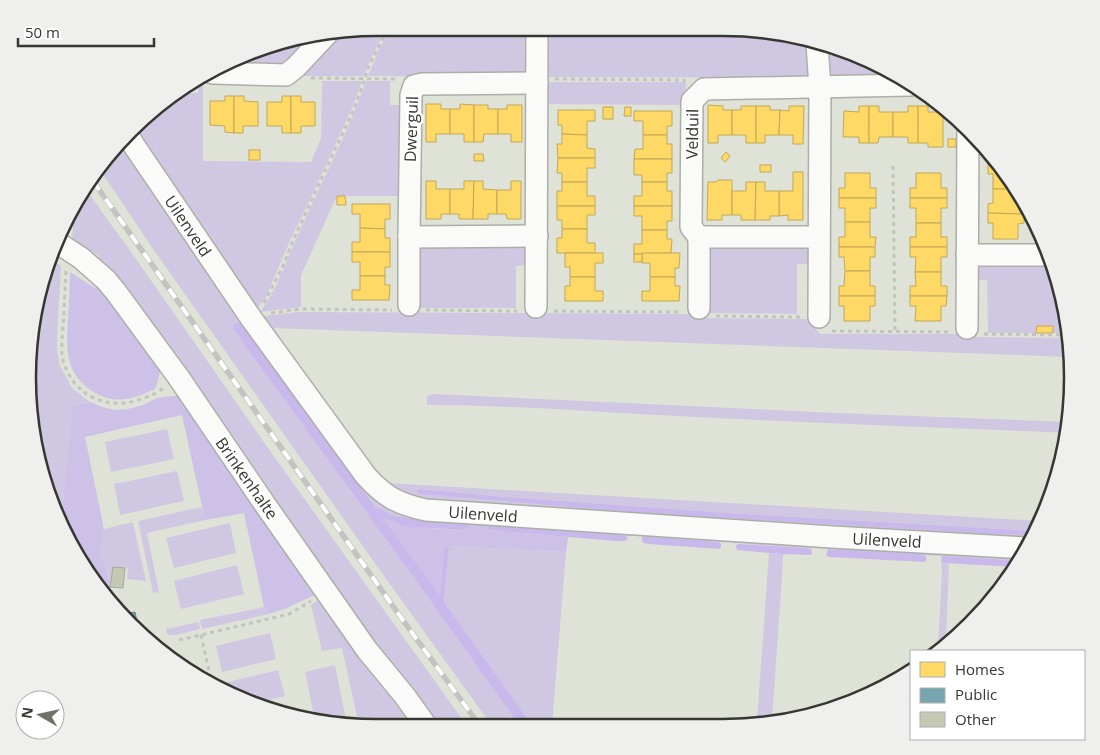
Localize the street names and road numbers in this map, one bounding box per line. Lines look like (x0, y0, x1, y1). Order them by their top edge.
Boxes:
street label: Dwerguil (399, 96, 423, 162)
street label: Velduil (681, 109, 703, 159)
street label: Uilenveld (159, 191, 217, 261)
street label: Brinkenhalte (211, 433, 283, 523)
street label: Uilenveld (448, 501, 518, 527)
street label: Uilenveld (852, 527, 922, 553)

